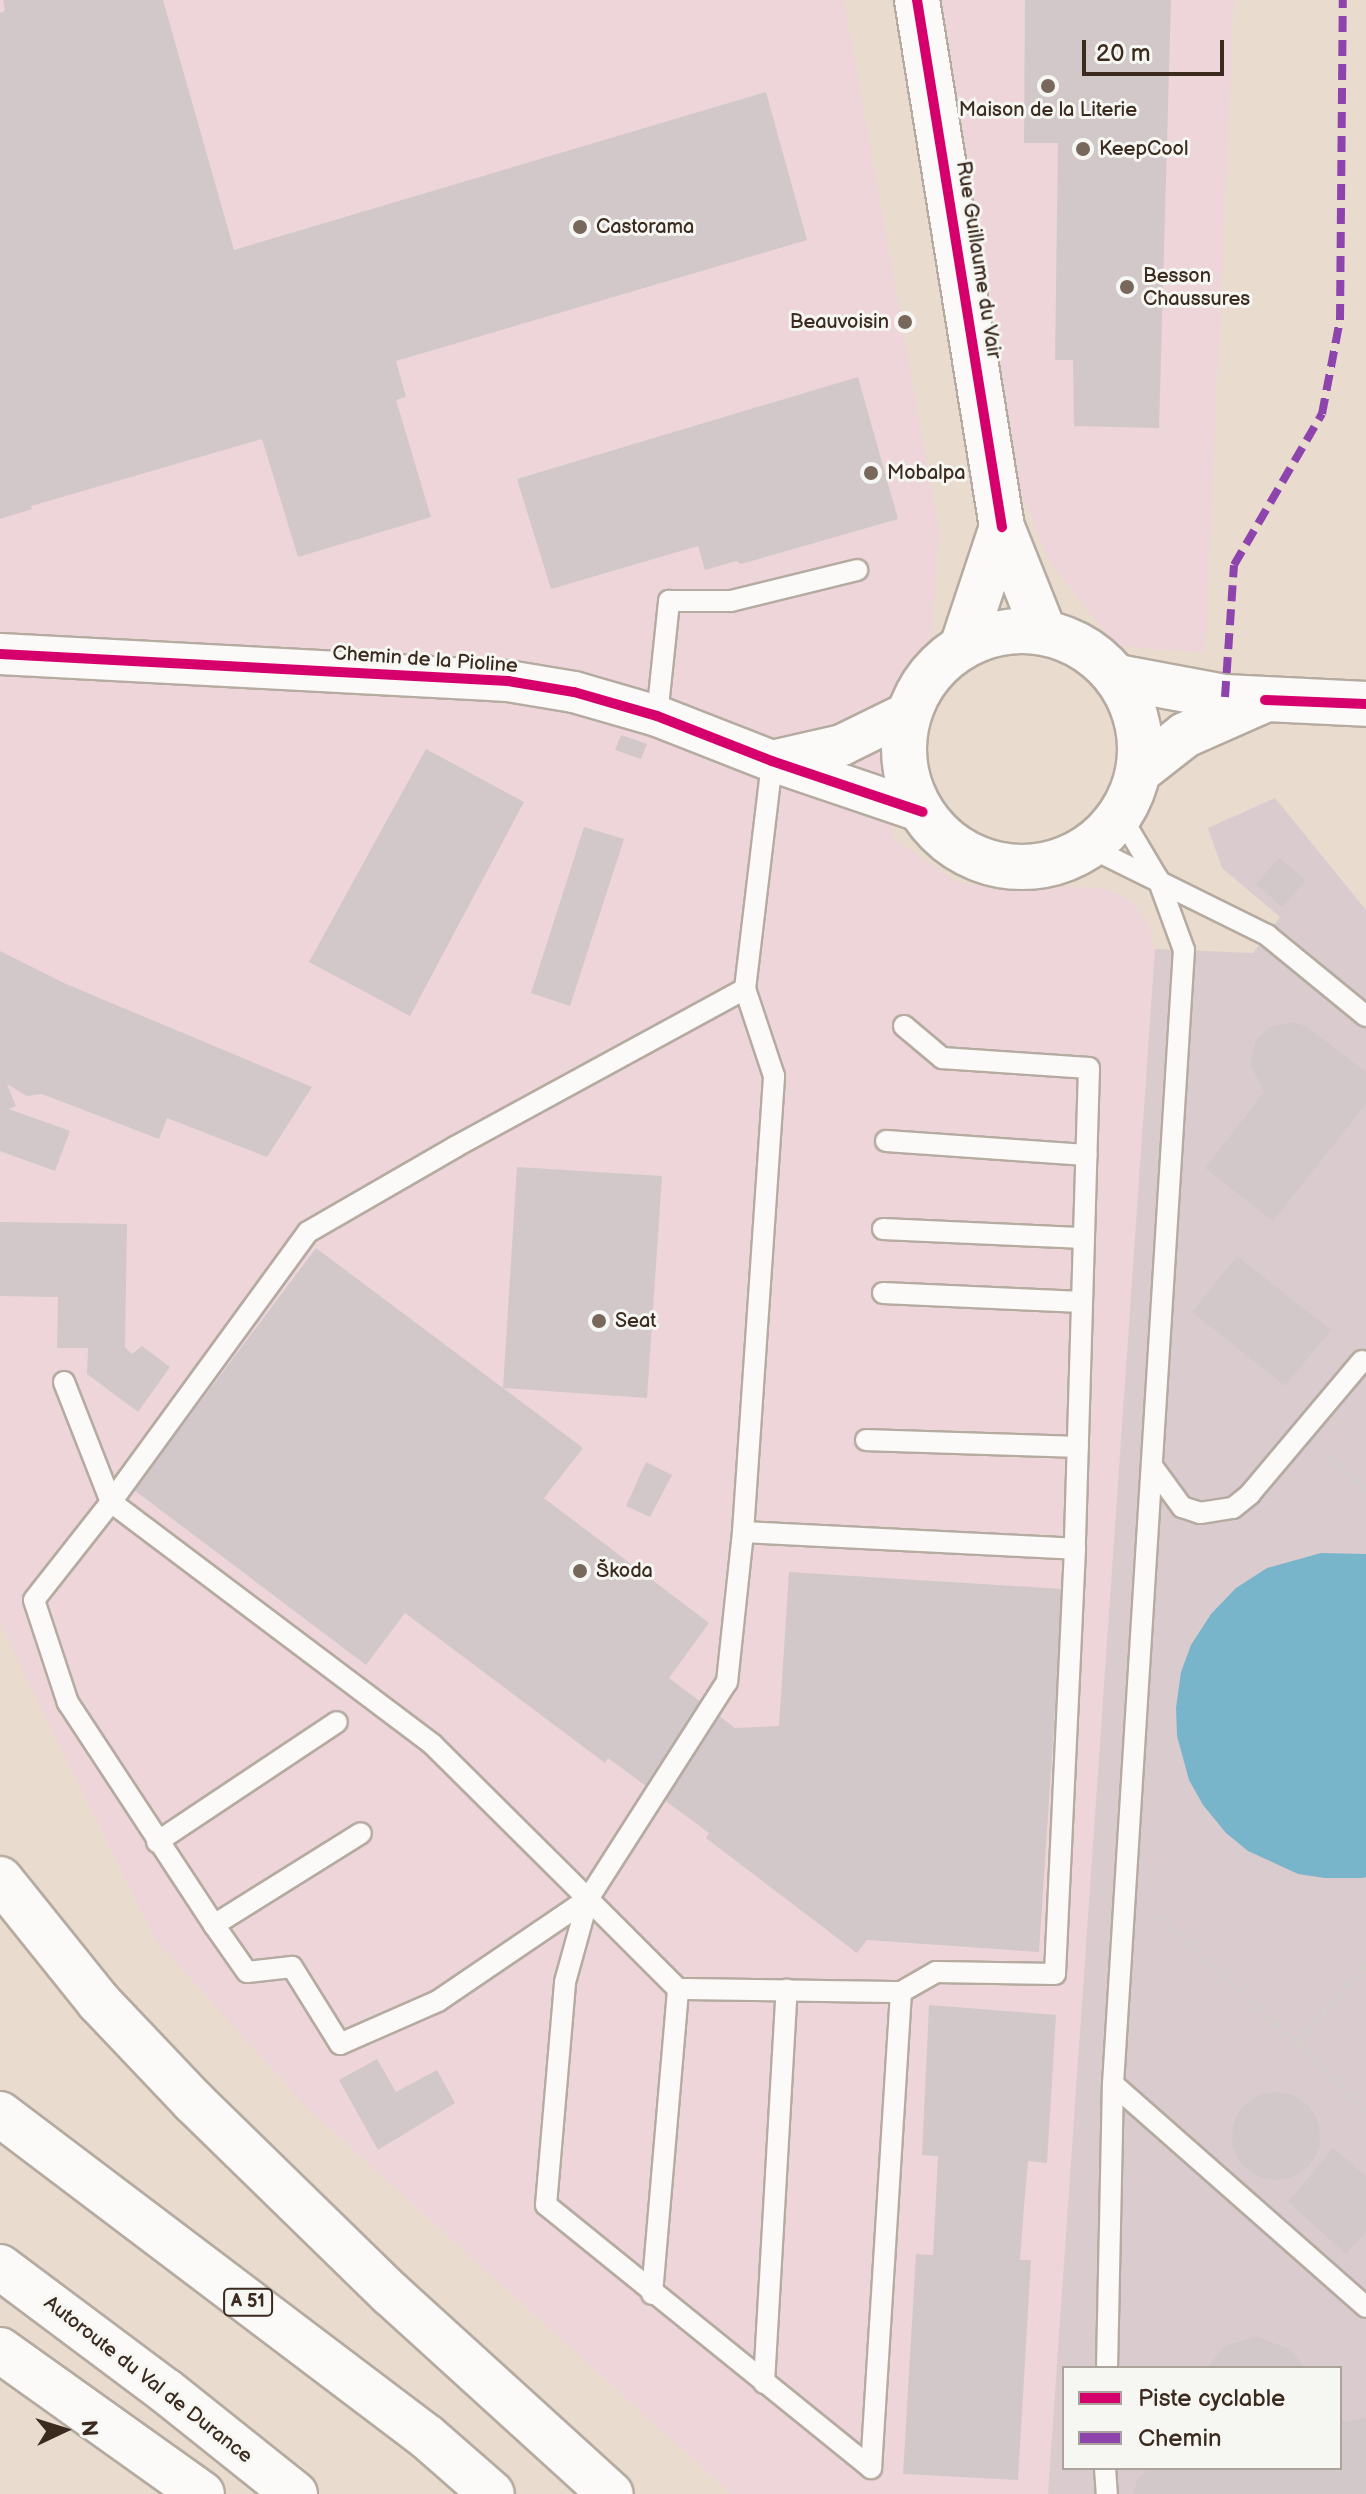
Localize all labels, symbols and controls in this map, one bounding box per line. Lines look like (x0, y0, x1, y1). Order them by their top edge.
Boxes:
scale bar (1086, 24, 1228, 74)
text: 20 m (1096, 39, 1151, 68)
marker: Maison de la Literie (1039, 77, 1057, 95)
place label: Maison de la Literie (959, 98, 1137, 122)
place label: KeepCool (1099, 137, 1188, 161)
marker: KeepCool (1074, 140, 1092, 158)
street label: Rue Guillaume du Vair (950, 159, 1006, 361)
place label: Castorama (596, 215, 694, 239)
marker: Castorama (571, 218, 589, 236)
place label: Besson Chaussures (1143, 264, 1250, 311)
marker: Besson Chaussures (1118, 278, 1136, 296)
place label: Beauvoisin (790, 310, 889, 334)
marker: Beauvoisin (896, 313, 914, 331)
place label: Mobalpa (887, 461, 966, 485)
marker: Mobalpa (862, 464, 880, 482)
street label: Chemin de la Pioline (332, 642, 518, 678)
place label: Seat (615, 1309, 656, 1333)
marker: Seat (590, 1312, 608, 1330)
place label: Škoda (596, 1559, 653, 1583)
marker: Škoda (571, 1562, 589, 1580)
road number: A 51 (222, 2288, 274, 2316)
street label: Autoroute du Val de Durance (39, 2291, 257, 2469)
legend (1062, 2366, 1342, 2470)
text: Piste cyclable (1138, 2384, 1285, 2413)
north arrow (24, 2390, 104, 2470)
text: N (74, 2419, 102, 2437)
text: Chemin (1138, 2424, 1222, 2453)

